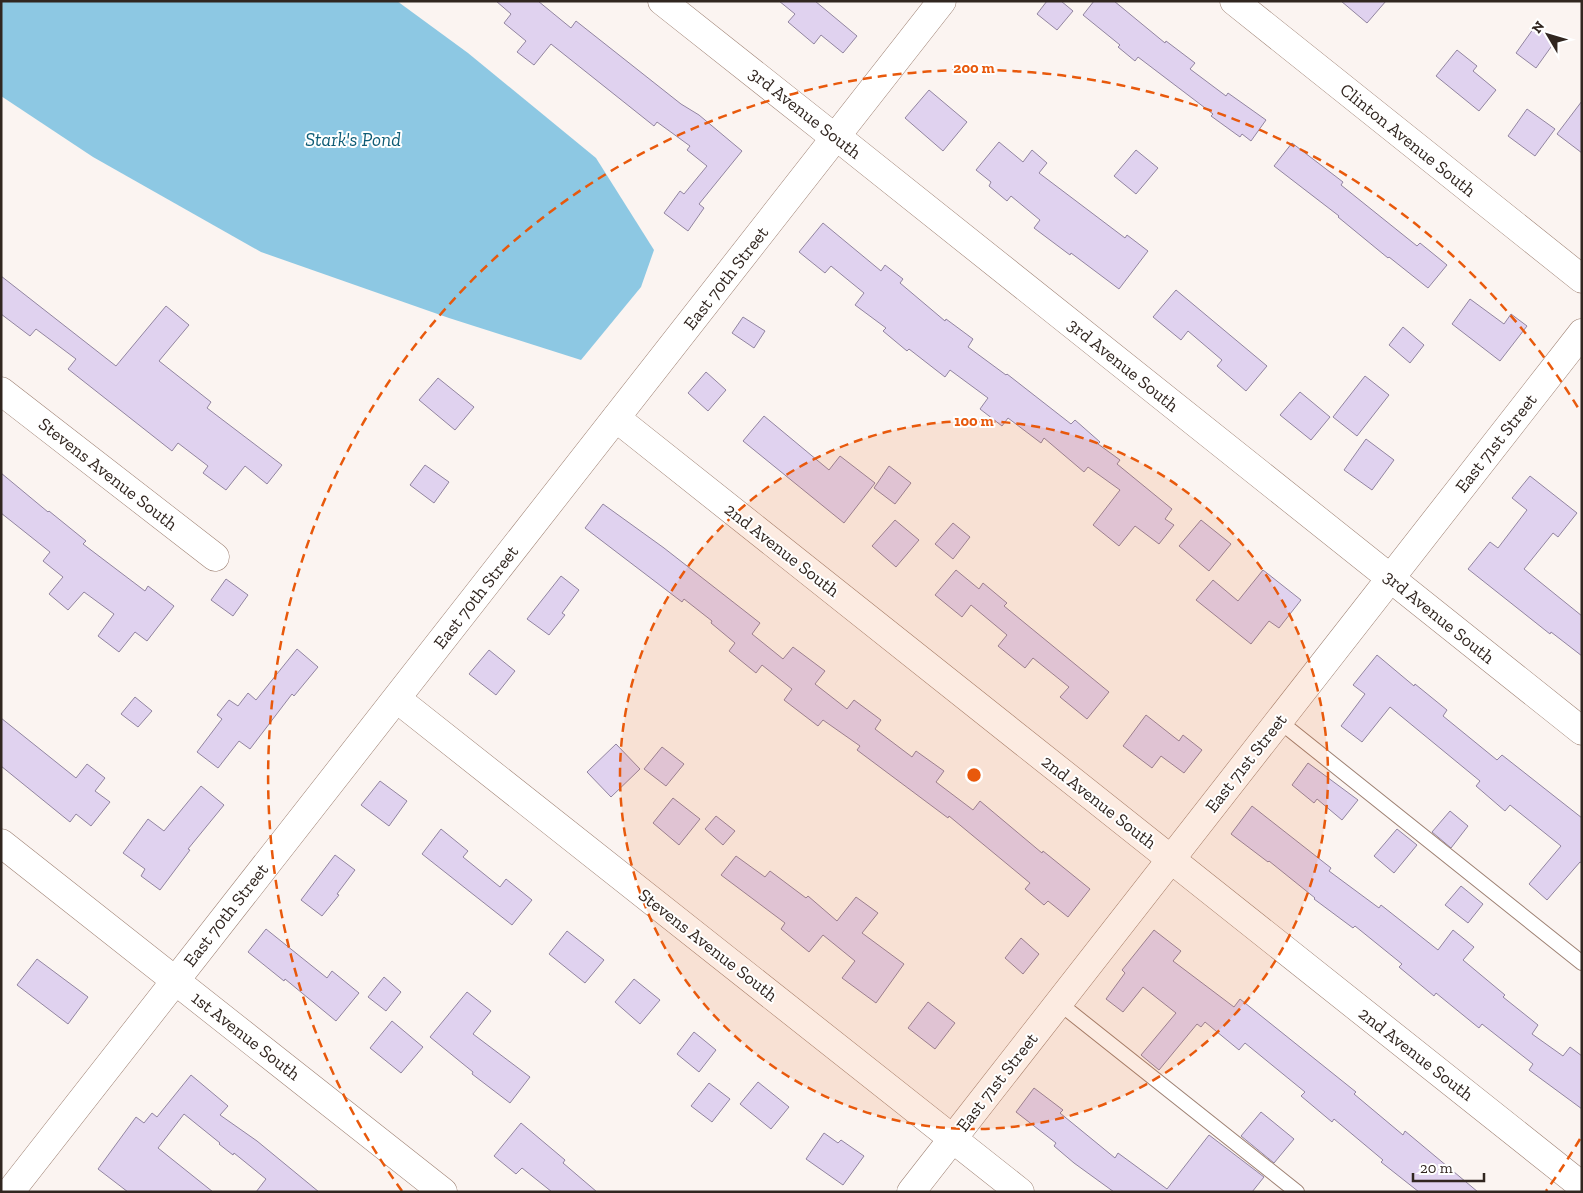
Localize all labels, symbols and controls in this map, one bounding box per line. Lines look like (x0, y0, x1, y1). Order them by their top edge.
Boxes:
north arrow (1523, 10, 1573, 60)
text: N (1528, 18, 1548, 37)
text: 200 m (953, 59, 995, 77)
street label: 3rd Avenue South (744, 62, 866, 164)
street label: Clinton Avenue South (1336, 78, 1480, 202)
water label: Stark's Pond (305, 128, 401, 151)
street label: East 70th Street (679, 222, 773, 334)
street label: 3rd Avenue South (1063, 313, 1183, 417)
street label: East 71st Street (1451, 389, 1542, 497)
text: 100 m (954, 412, 994, 430)
street label: Stevens Avenue South (34, 413, 182, 535)
street label: 2nd Avenue South (720, 498, 844, 602)
street label: East 70th Street (429, 541, 523, 653)
street label: 3rd Avenue South (1379, 565, 1499, 669)
street label: East 71st Street (1201, 709, 1292, 817)
street label: 2nd Avenue South (1037, 750, 1161, 854)
centre of rings (965, 766, 983, 784)
street label: East 70th Street (179, 859, 273, 971)
street label: Stevens Avenue South (634, 884, 782, 1006)
street label: 1st Avenue South (187, 987, 305, 1085)
street label: 2nd Avenue South (1354, 1002, 1478, 1106)
street label: East 71st Street (952, 1028, 1043, 1136)
scale bar (1413, 1150, 1484, 1182)
text: 20 m (1420, 1159, 1453, 1177)

